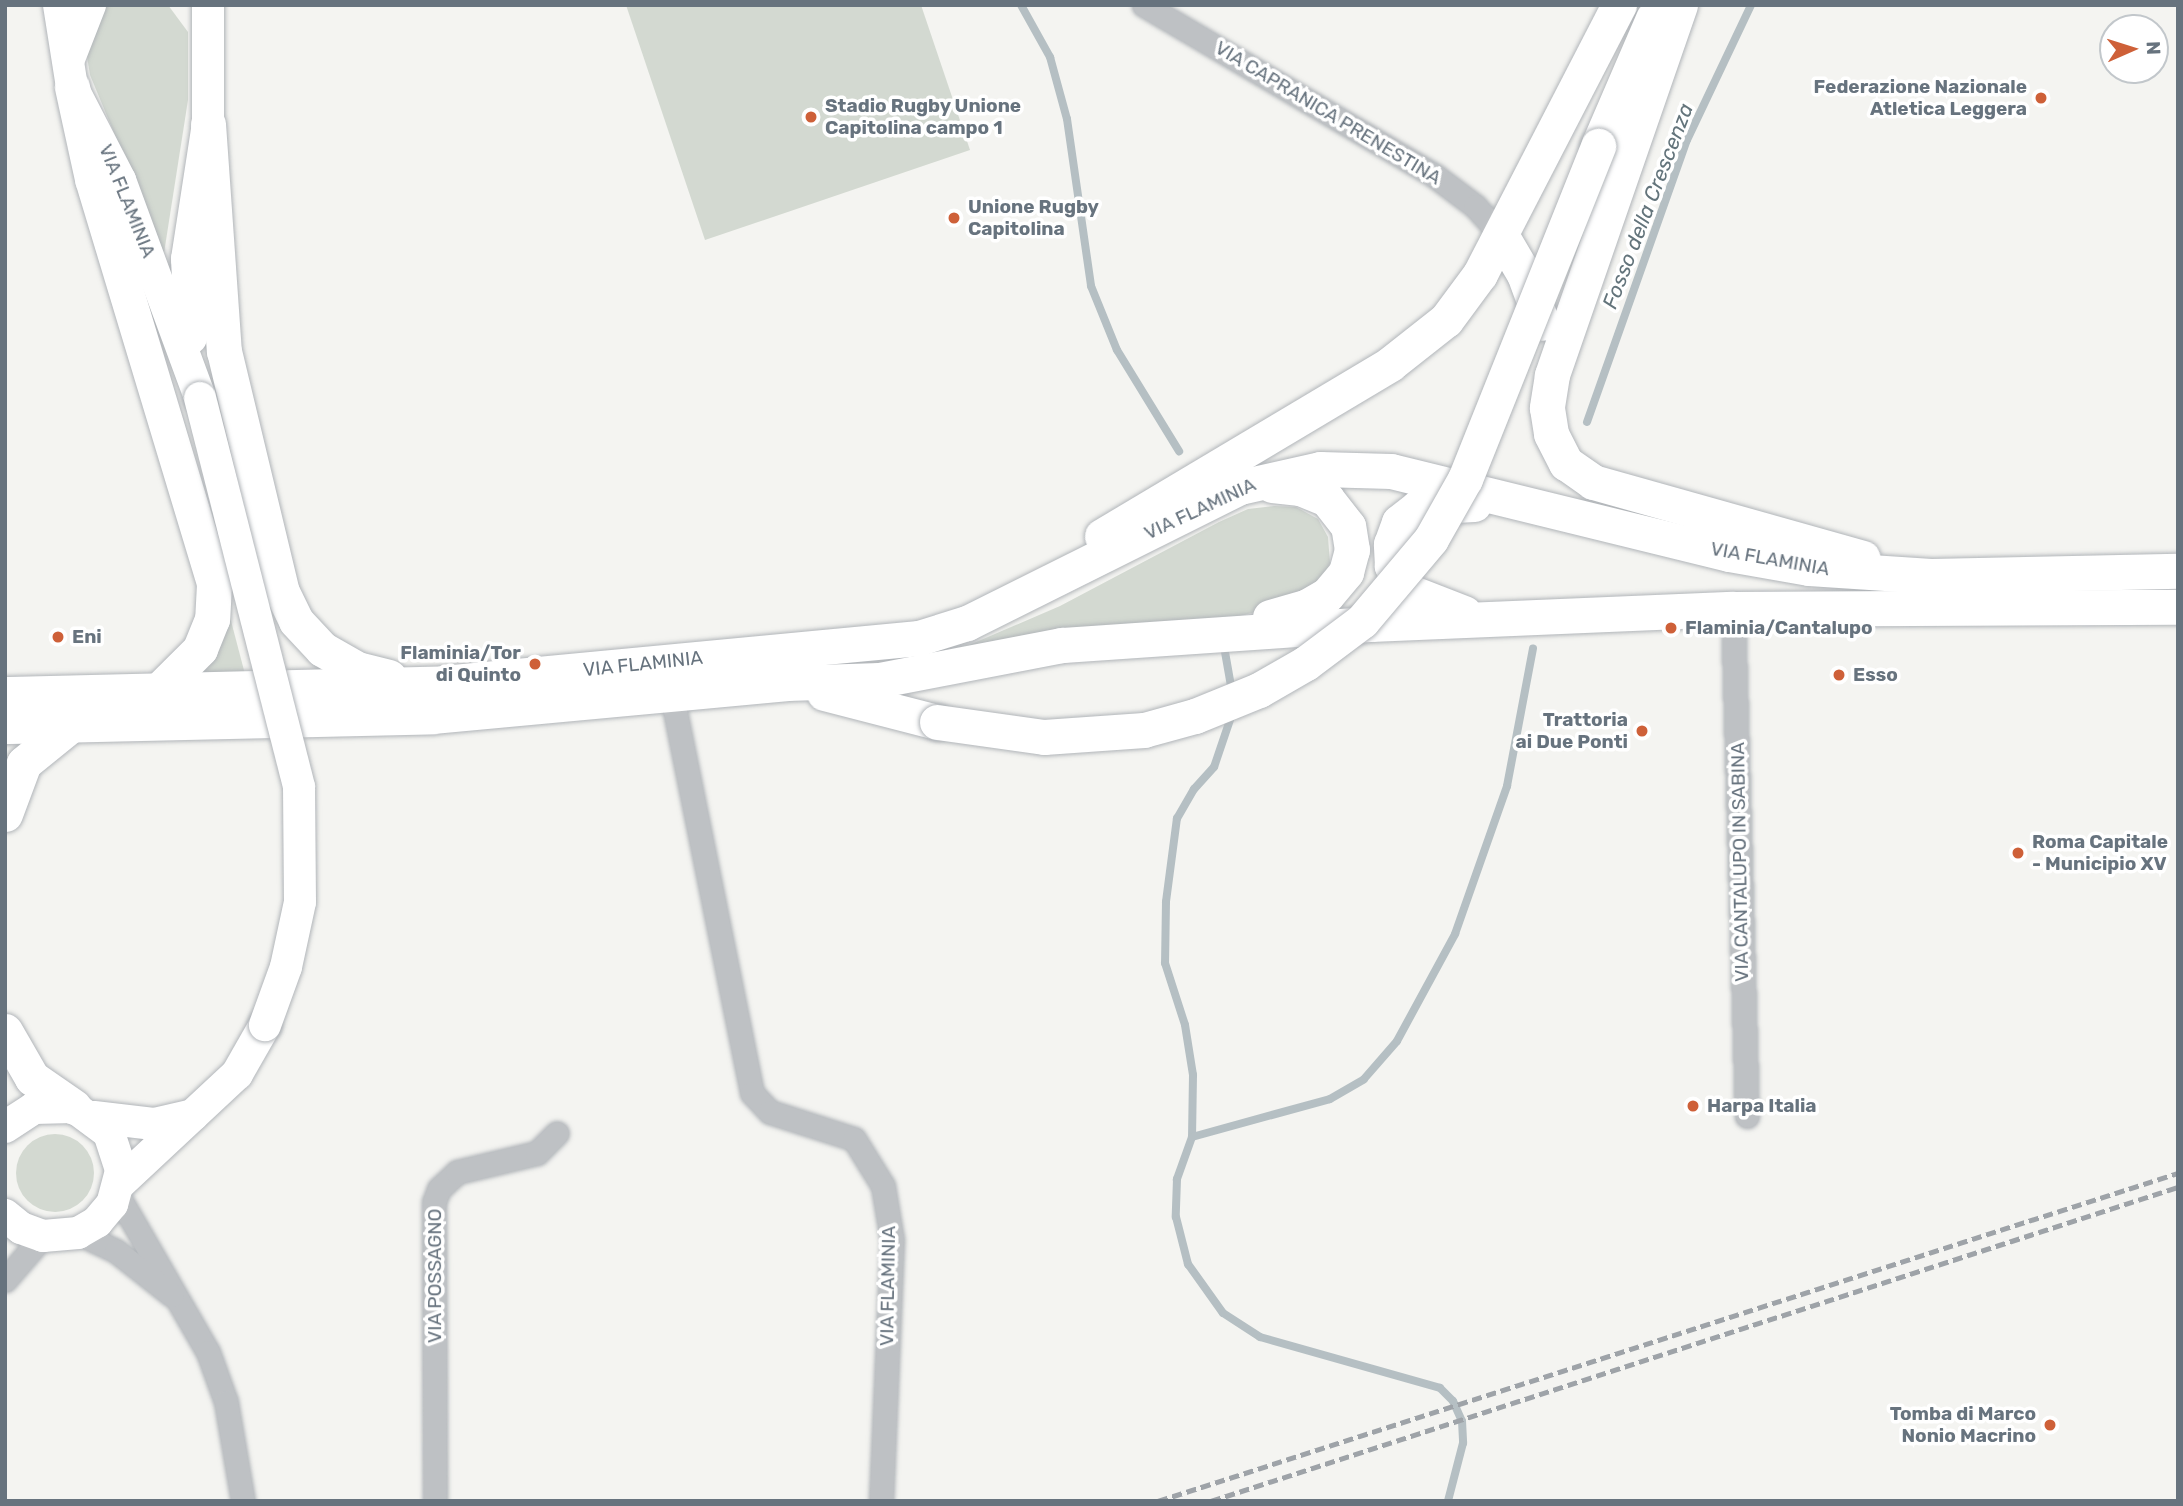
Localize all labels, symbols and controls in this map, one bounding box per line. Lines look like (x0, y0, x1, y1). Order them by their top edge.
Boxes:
north arrow (2099, 14, 2169, 84)
street label: VIA CAPRANICA PRENESTINA (1210, 36, 1446, 190)
text: N (2142, 41, 2165, 55)
place label: Federazione Nazionale Atletica Leggera (1814, 76, 2027, 120)
marker: Federazione Nazionale Atletica Leggera (2033, 90, 2049, 106)
place label: Stadio Rugby Unione Capitolina campo 1 (825, 95, 1022, 139)
water label: Fosso della Crescenza (1597, 100, 1699, 312)
marker: Stadio Rugby Unione Capitolina campo 1 (803, 109, 819, 125)
street label: VIA FLAMINIA (94, 141, 160, 261)
place label: Unione Rugby Capitolina (968, 196, 1099, 240)
marker: Unione Rugby Capitolina (946, 210, 962, 226)
street label: VIA FLAMINIA (1140, 473, 1260, 545)
street label: VIA FLAMINIA (1708, 537, 1832, 581)
place label: Flaminia/Cantalupo (1685, 617, 1873, 639)
marker: Flaminia/Cantalupo (1663, 620, 1679, 636)
place label: Eni (72, 626, 102, 648)
marker: Eni (50, 629, 66, 645)
place label: Flaminia/Tor di Quinto (400, 642, 521, 686)
street label: VIA FLAMINIA (582, 646, 704, 682)
marker: Flaminia/Tor di Quinto (527, 656, 543, 672)
place label: Esso (1853, 664, 1898, 686)
marker: Esso (1831, 667, 1847, 683)
place label: Trattoria ai Due Ponti (1515, 709, 1628, 753)
marker: Trattoria ai Due Ponti (1634, 723, 1650, 739)
street label: VIA CANTALUPO IN SABINA (1727, 742, 1753, 982)
place label: Roma Capitale - Municipio XV (2032, 831, 2168, 875)
marker: Roma Capitale - Municipio XV (2010, 845, 2026, 861)
place label: Harpa Italia (1707, 1095, 1817, 1117)
marker: Harpa Italia (1685, 1098, 1701, 1114)
street label: VIA POSSAGNO (424, 1208, 446, 1344)
street label: VIA FLAMINIA (876, 1225, 900, 1347)
place label: Tomba di Marco Nonio Macrino (1890, 1403, 2036, 1447)
marker: Tomba di Marco Nonio Macrino (2042, 1417, 2058, 1433)

